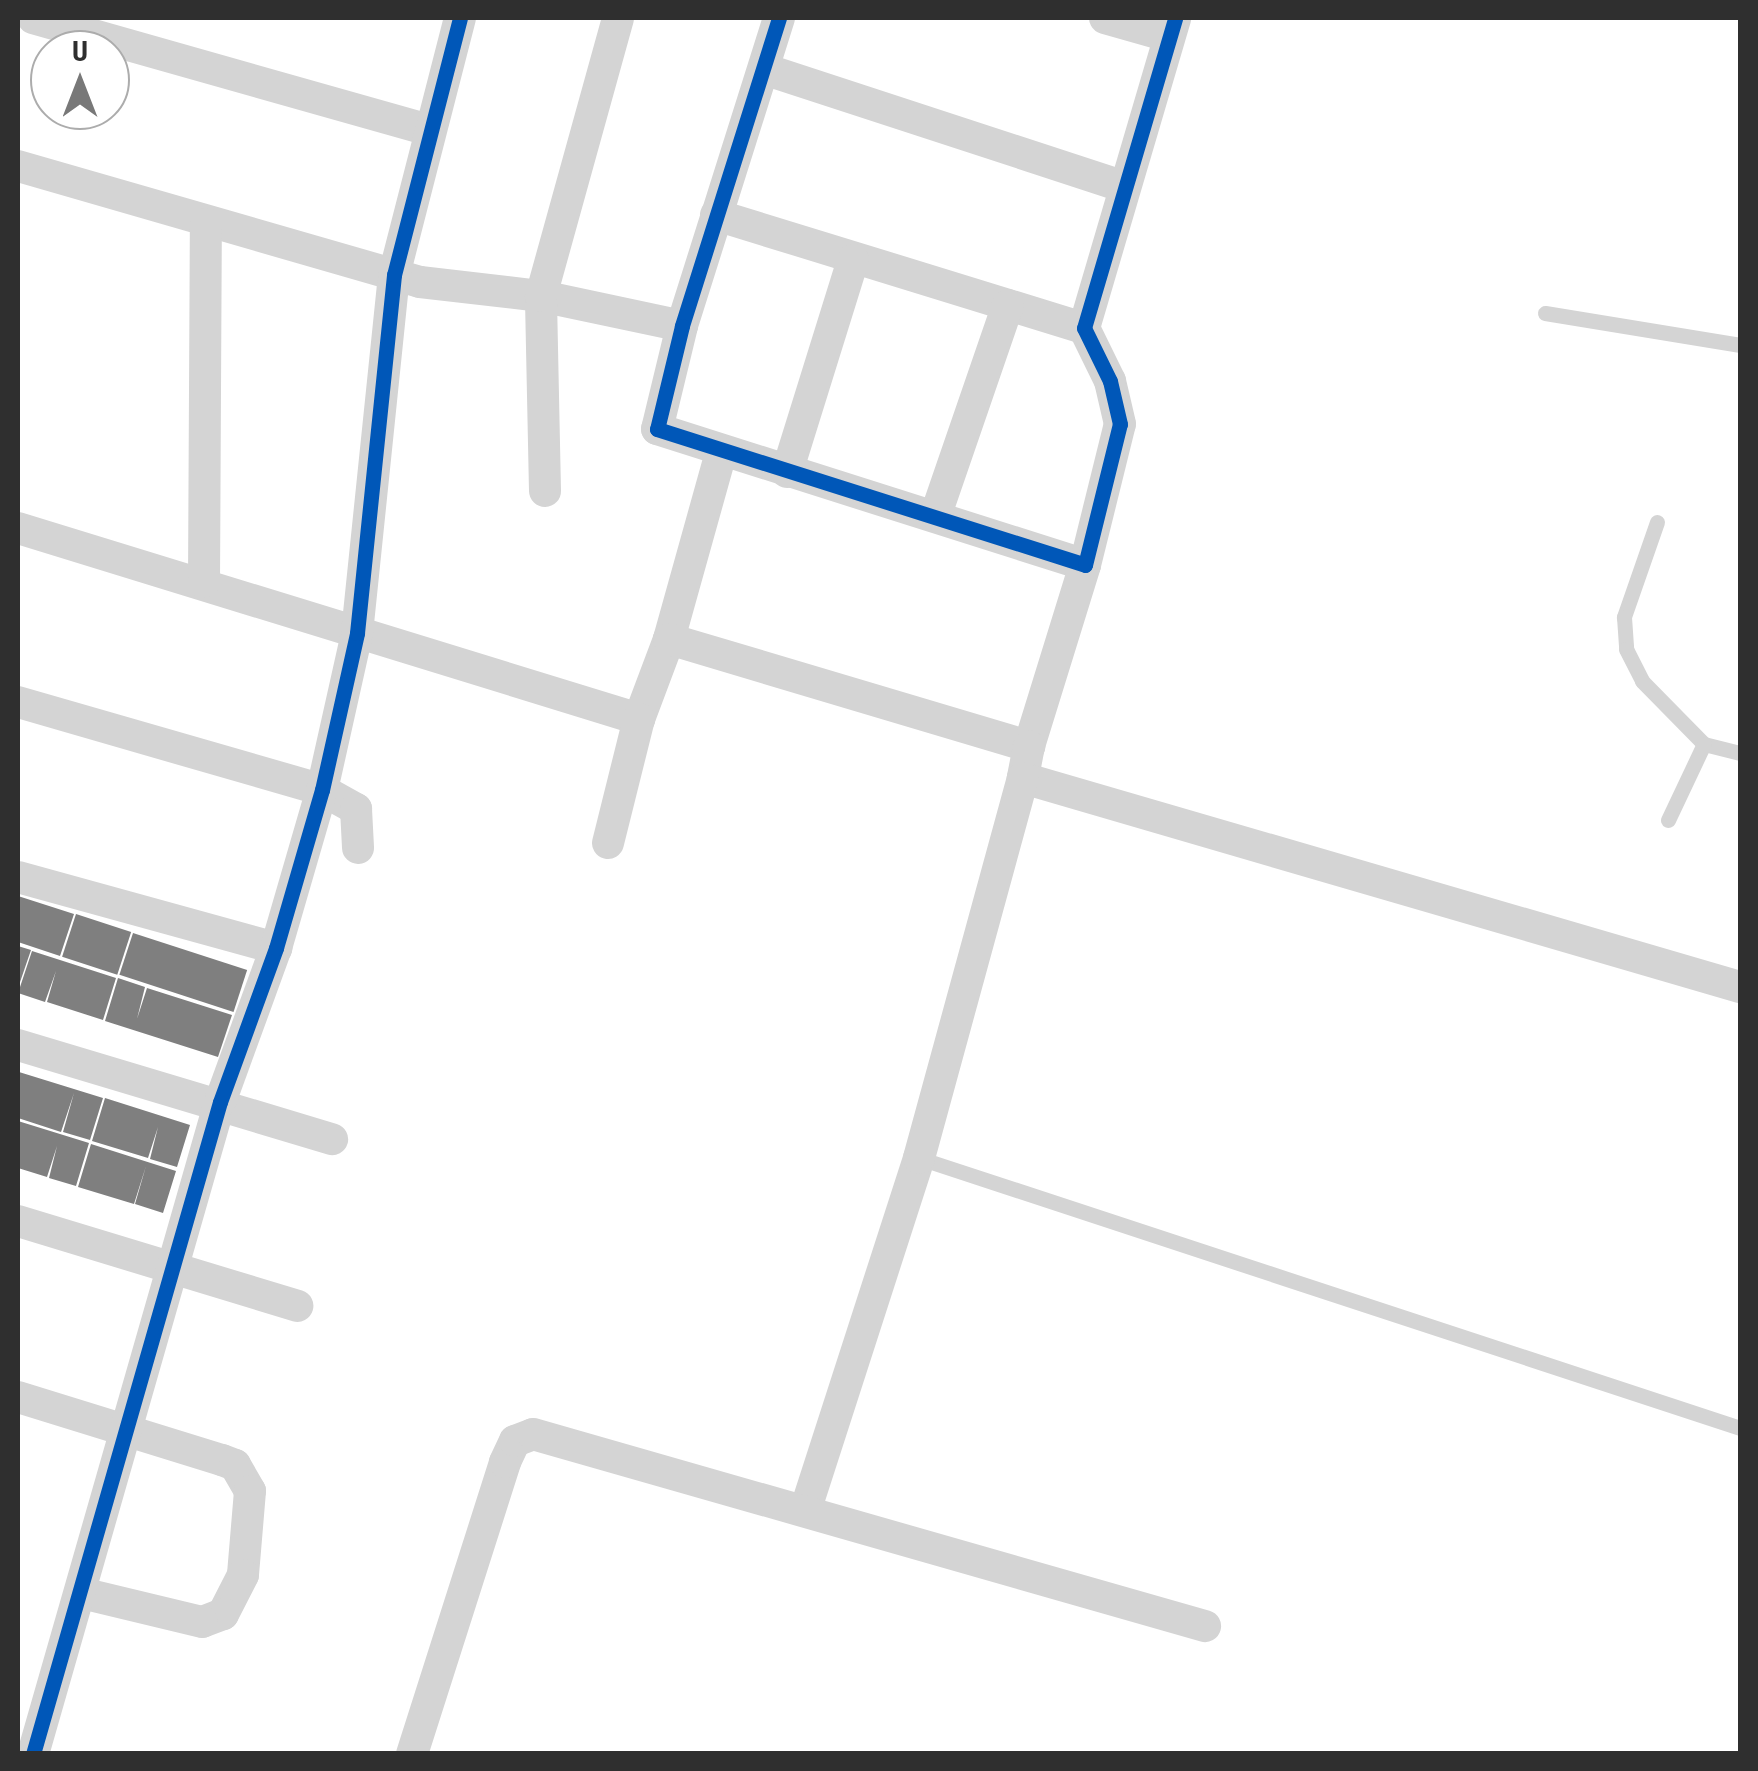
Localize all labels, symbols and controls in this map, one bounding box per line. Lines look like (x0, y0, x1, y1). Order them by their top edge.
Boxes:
north arrow (30, 30, 130, 130)
text: U (72, 35, 88, 68)

